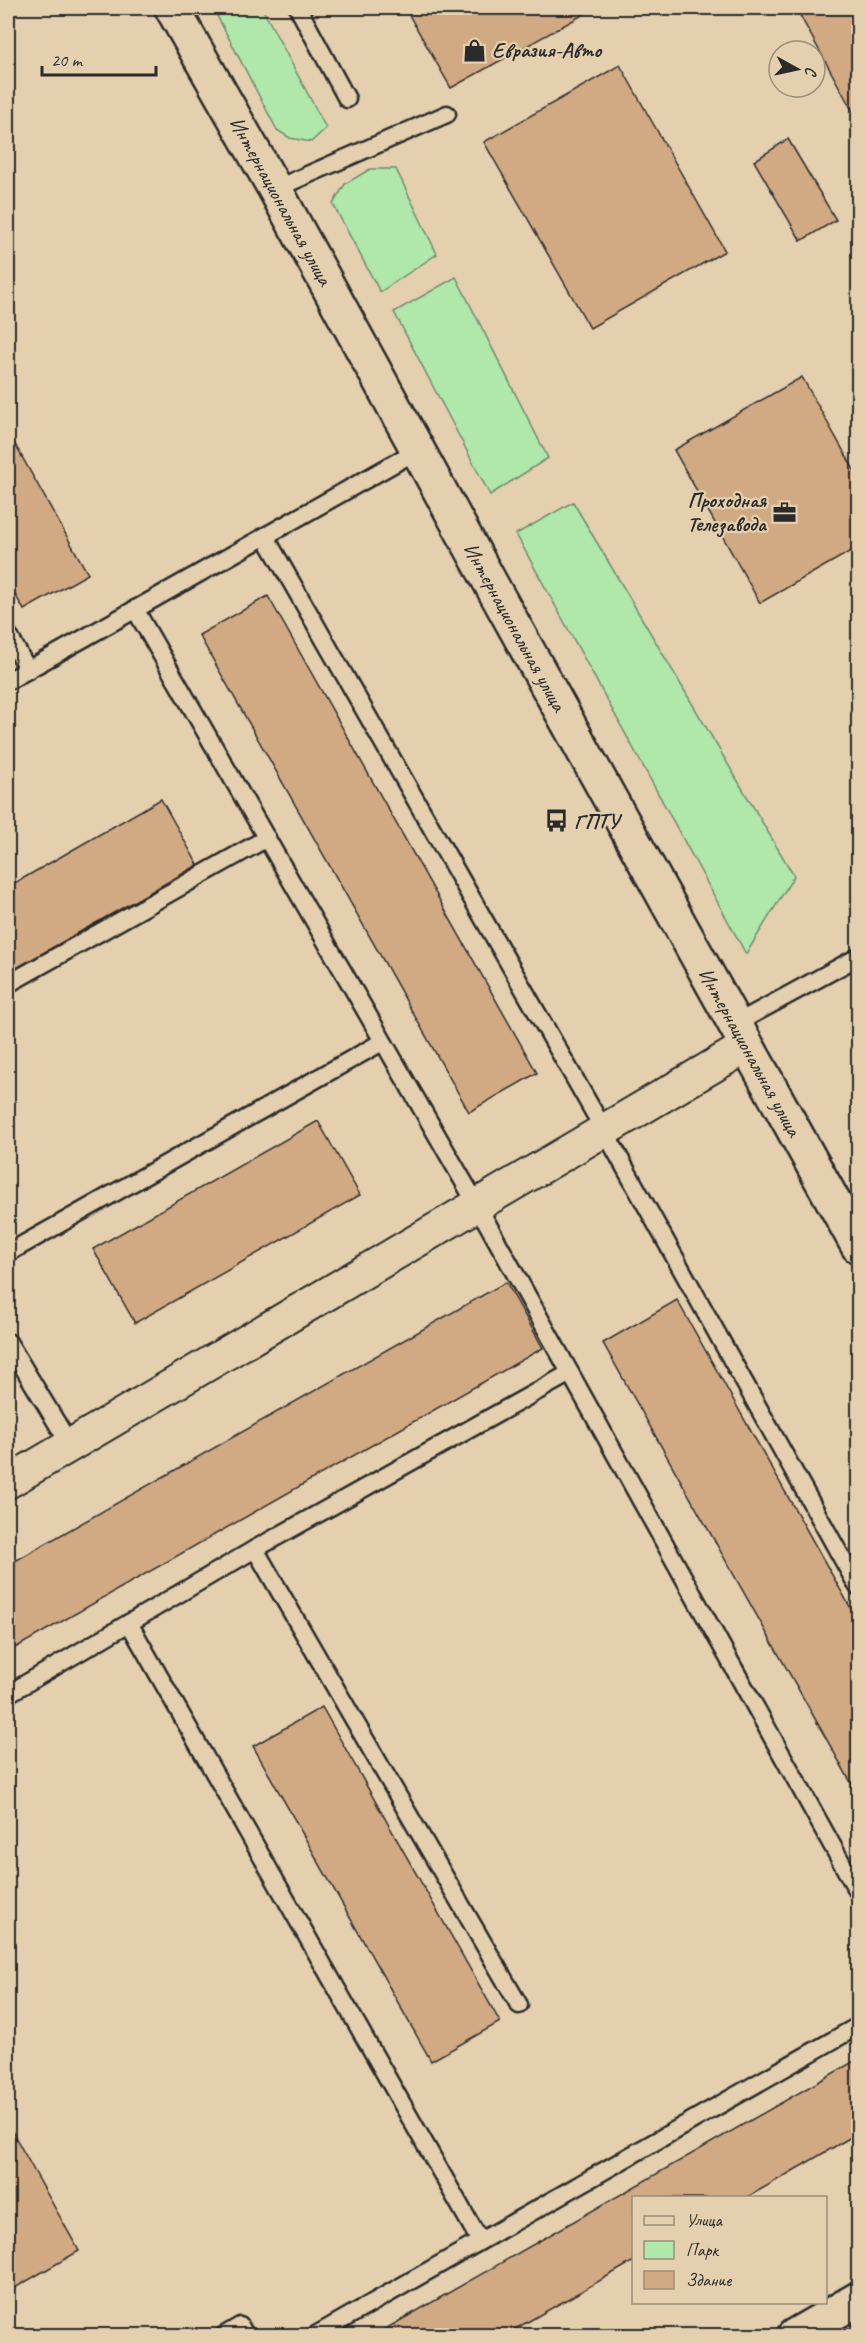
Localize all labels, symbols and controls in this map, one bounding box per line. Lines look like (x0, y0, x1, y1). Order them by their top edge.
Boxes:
shop icon: Евразия-Авто (461, 37, 487, 63)
place label: Евразия-Авто (492, 37, 602, 63)
scale bar (42, 39, 156, 77)
north arrow (767, 39, 827, 99)
text: 20 m (51, 49, 84, 71)
text: С (800, 66, 821, 78)
street label: Интернациональная улица (224, 112, 339, 292)
place label: Проходная Телезавода (687, 487, 768, 538)
office icon: Проходная Телезавода (771, 499, 797, 525)
street label: Интернациональная улица (458, 538, 573, 718)
bus stop icon: ГПТУ (543, 808, 569, 834)
place label: ГПТУ (574, 808, 623, 834)
street label: Интернациональная улица (693, 963, 808, 1143)
legend (632, 2196, 827, 2304)
text: Улица (686, 2209, 723, 2231)
text: Парк (686, 2239, 720, 2261)
text: Здание (686, 2269, 732, 2291)

